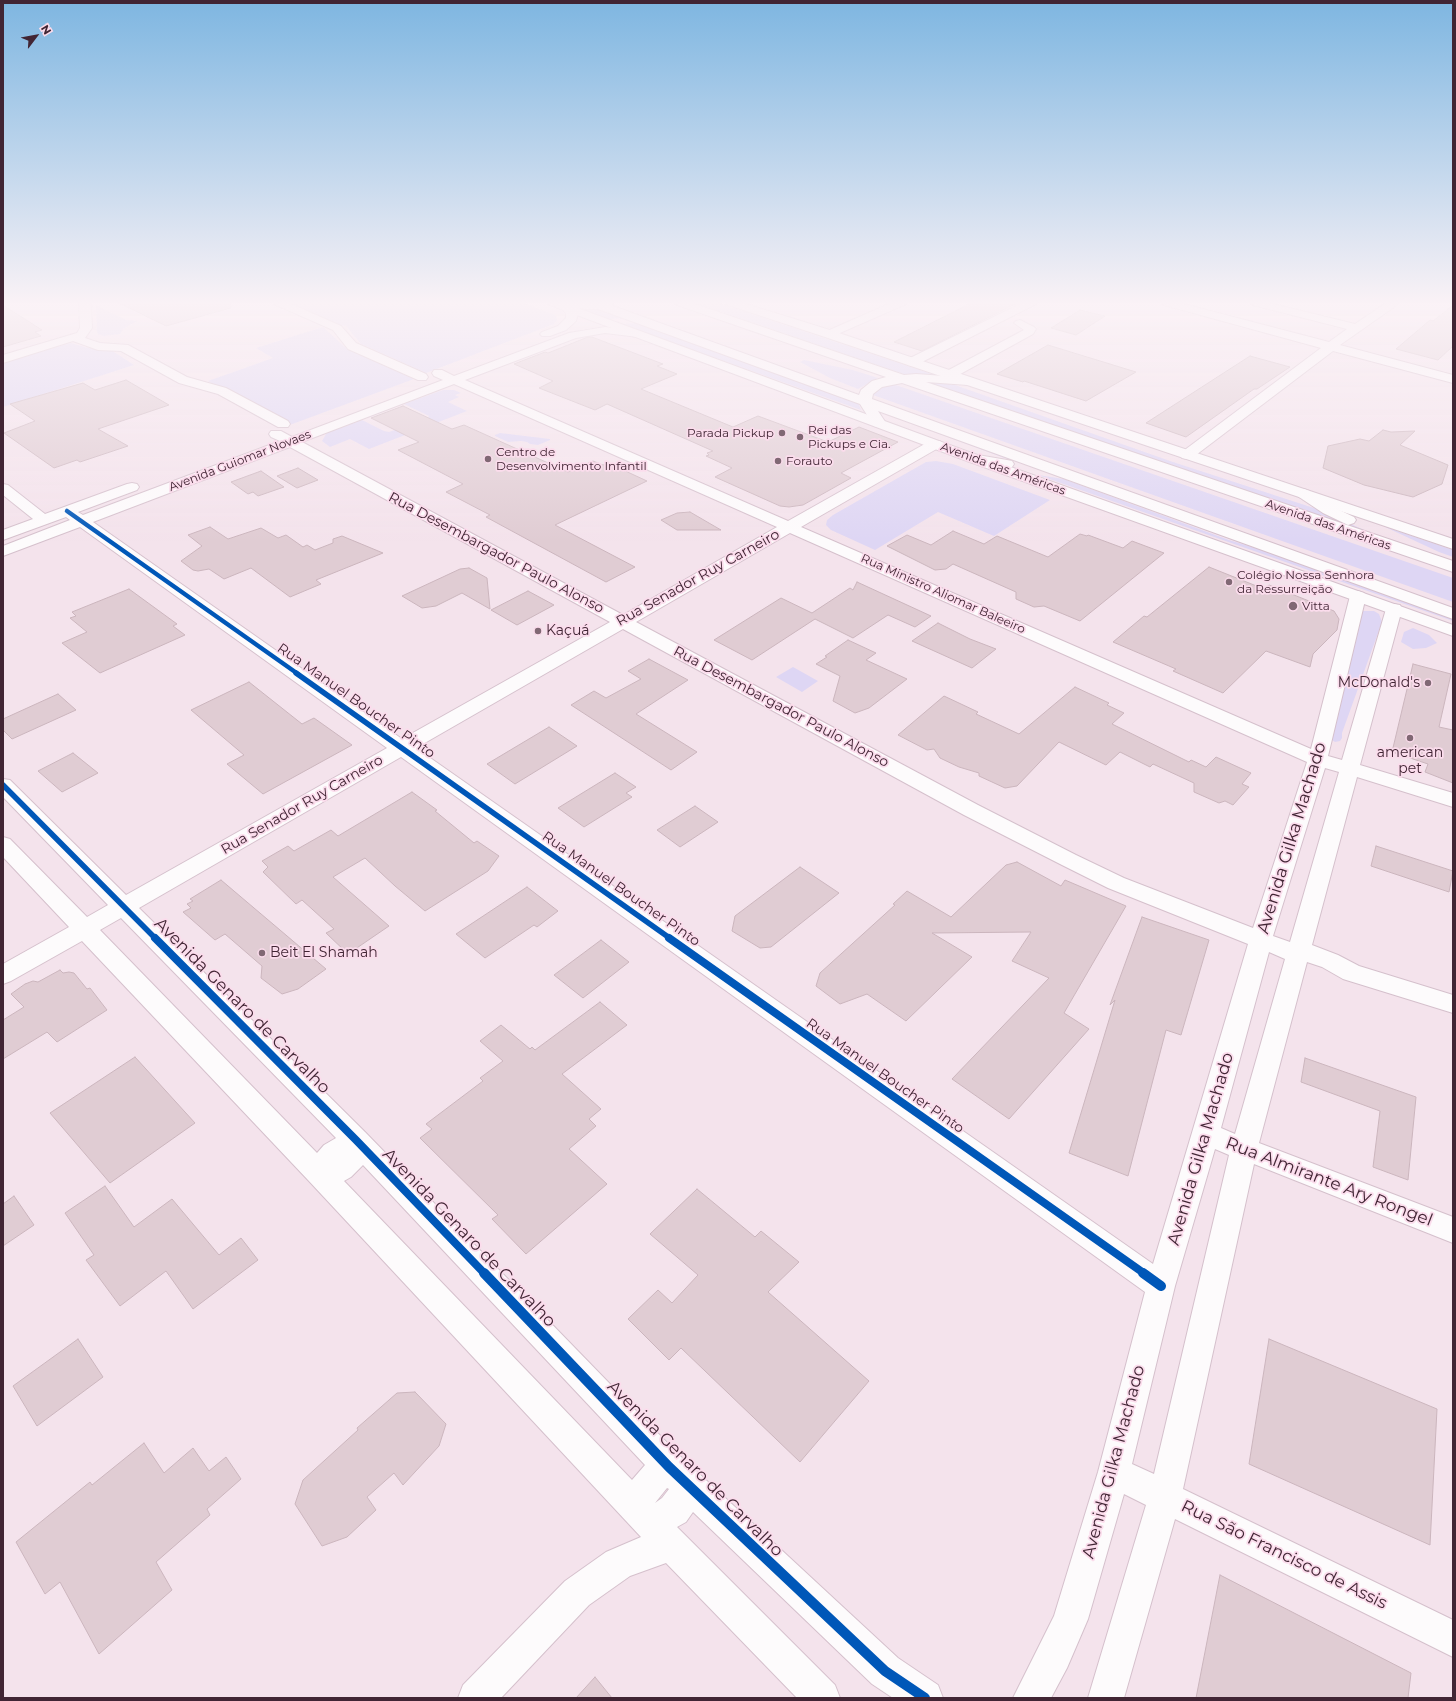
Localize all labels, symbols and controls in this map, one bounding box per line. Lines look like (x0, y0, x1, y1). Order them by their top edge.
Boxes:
north arrow (16, 16, 56, 56)
text: N (38, 22, 54, 37)
place label: Rei das Pickups e Cia. (808, 423, 891, 451)
place label: Parada Pickup (687, 426, 774, 440)
street label: Avenida Guiomar Novaes (167, 427, 313, 495)
marker: Parada Pickup (777, 428, 787, 438)
marker: Rei das Pickups e Cia. (795, 432, 805, 442)
street label: Avenida das Américas (939, 440, 1067, 498)
place label: Centro de Desenvolvimento Infantil (496, 445, 647, 473)
marker: Centro de Desenvolvimento Infantil (483, 454, 493, 464)
place label: Forauto (786, 454, 833, 468)
marker: Forauto (773, 456, 783, 466)
street label: Rua Desembargador Paulo Alonso (385, 489, 607, 617)
street label: Avenida das Américas (1263, 497, 1393, 553)
street label: Rua Senador Ruy Carneiro (613, 526, 783, 630)
street label: Rua Ministro Aliomar Baleeiro (858, 551, 1028, 637)
place label: Colégio Nossa Senhora da Ressurreição (1237, 568, 1374, 596)
marker: Colégio Nossa Senhora da Ressurreição (1224, 577, 1234, 587)
place label: Vitta (1302, 599, 1330, 613)
marker: Vitta (1287, 600, 1299, 612)
place label: Kaçuá (546, 623, 590, 639)
marker: Kaçuá (533, 626, 543, 636)
street label: Rua Manuel Boucher Pinto (274, 640, 438, 762)
street label: Rua Desembargador Paulo Alonso (670, 643, 892, 771)
place label: McDonald's (1338, 675, 1420, 691)
marker: McDonald's (1423, 678, 1433, 688)
marker: american pet (1405, 733, 1415, 743)
street label: Avenida Gilka Machado (1253, 740, 1331, 936)
place label: american pet (1377, 745, 1443, 778)
street label: Rua Senador Ruy Carneiro (218, 752, 386, 858)
street label: Rua Manuel Boucher Pinto (539, 828, 703, 950)
street label: Avenida Genaro de Carvalho (150, 914, 334, 1098)
place label: Beit El Shamah (270, 945, 378, 961)
marker: Beit El Shamah (257, 948, 267, 958)
street label: Rua Manuel Boucher Pinto (803, 1015, 967, 1137)
street label: Avenida Gilka Machado (1164, 1050, 1238, 1248)
street label: Rua Almirante Ary Rongel (1223, 1133, 1435, 1231)
street label: Avenida Genaro de Carvalho (378, 1144, 560, 1332)
street label: Avenida Gilka Machado (1078, 1363, 1150, 1561)
street label: Avenida Genaro de Carvalho (603, 1377, 787, 1561)
street label: Rua São Francisco de Assis (1178, 1496, 1390, 1614)

